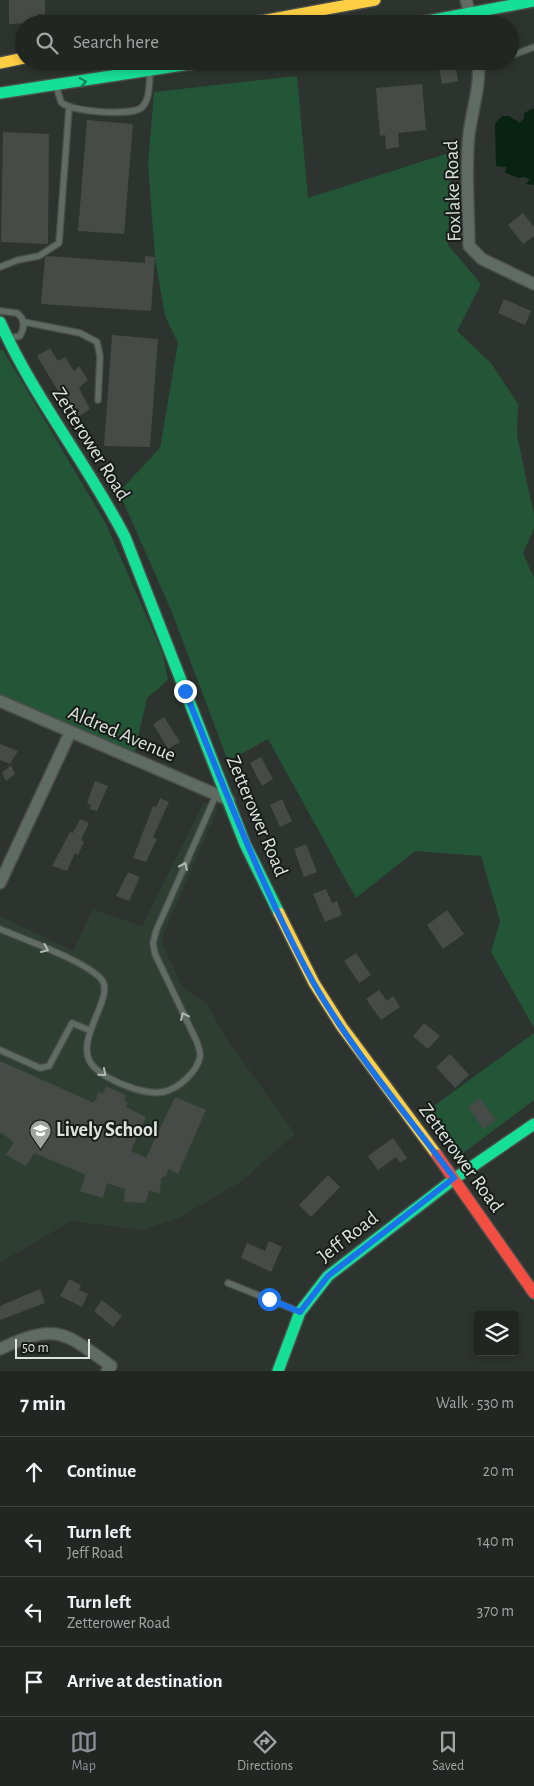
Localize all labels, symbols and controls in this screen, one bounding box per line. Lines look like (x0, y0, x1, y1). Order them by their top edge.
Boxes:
search box (15, 15, 519, 70)
icon: search (33, 29, 61, 57)
text: Search here (73, 33, 159, 52)
one-way arrow (79, 78, 87, 88)
street label: Foxlake Road (441, 140, 465, 242)
street label: Zetterower Road (48, 384, 134, 504)
route end (174, 680, 197, 703)
street label: Aldred Avenue (65, 702, 179, 766)
street label: Zetterower Road (223, 753, 291, 879)
one-way arrow (178, 862, 189, 871)
one-way arrow (40, 943, 49, 954)
one-way arrow (180, 1012, 191, 1021)
one-way arrow (97, 1067, 106, 1076)
street label: Zetterower Road (415, 1100, 507, 1216)
school or university icon: Lively School (28, 1118, 52, 1149)
place label: Lively School (56, 1120, 158, 1140)
street label: Jeff Road (314, 1208, 382, 1266)
route start (258, 1288, 281, 1311)
map controls (474, 1311, 519, 1356)
button: layers (474, 1311, 519, 1356)
scale bar (15, 1336, 90, 1359)
text: 50 m (22, 1341, 49, 1355)
text: 7 min (20, 1393, 66, 1414)
text: Walk · 530 m (436, 1395, 514, 1411)
icon: ahead (20, 1458, 48, 1486)
text: Continue (67, 1462, 136, 1481)
text: 20 m (483, 1463, 514, 1479)
text: Turn left (67, 1523, 131, 1542)
icon: left (20, 1528, 48, 1556)
text: 140 m (477, 1533, 514, 1549)
text: Jeff Road (67, 1545, 123, 1561)
text: Turn left (67, 1593, 131, 1612)
icon: left (20, 1598, 48, 1626)
text: 370 m (477, 1603, 514, 1619)
text: Zetterower Road (67, 1615, 170, 1631)
icon: arrive (20, 1668, 48, 1696)
text: Arrive at destination (67, 1672, 223, 1691)
tab: Map (70, 1728, 98, 1775)
tab: Directions (237, 1728, 293, 1775)
tab: Saved (432, 1728, 464, 1775)

